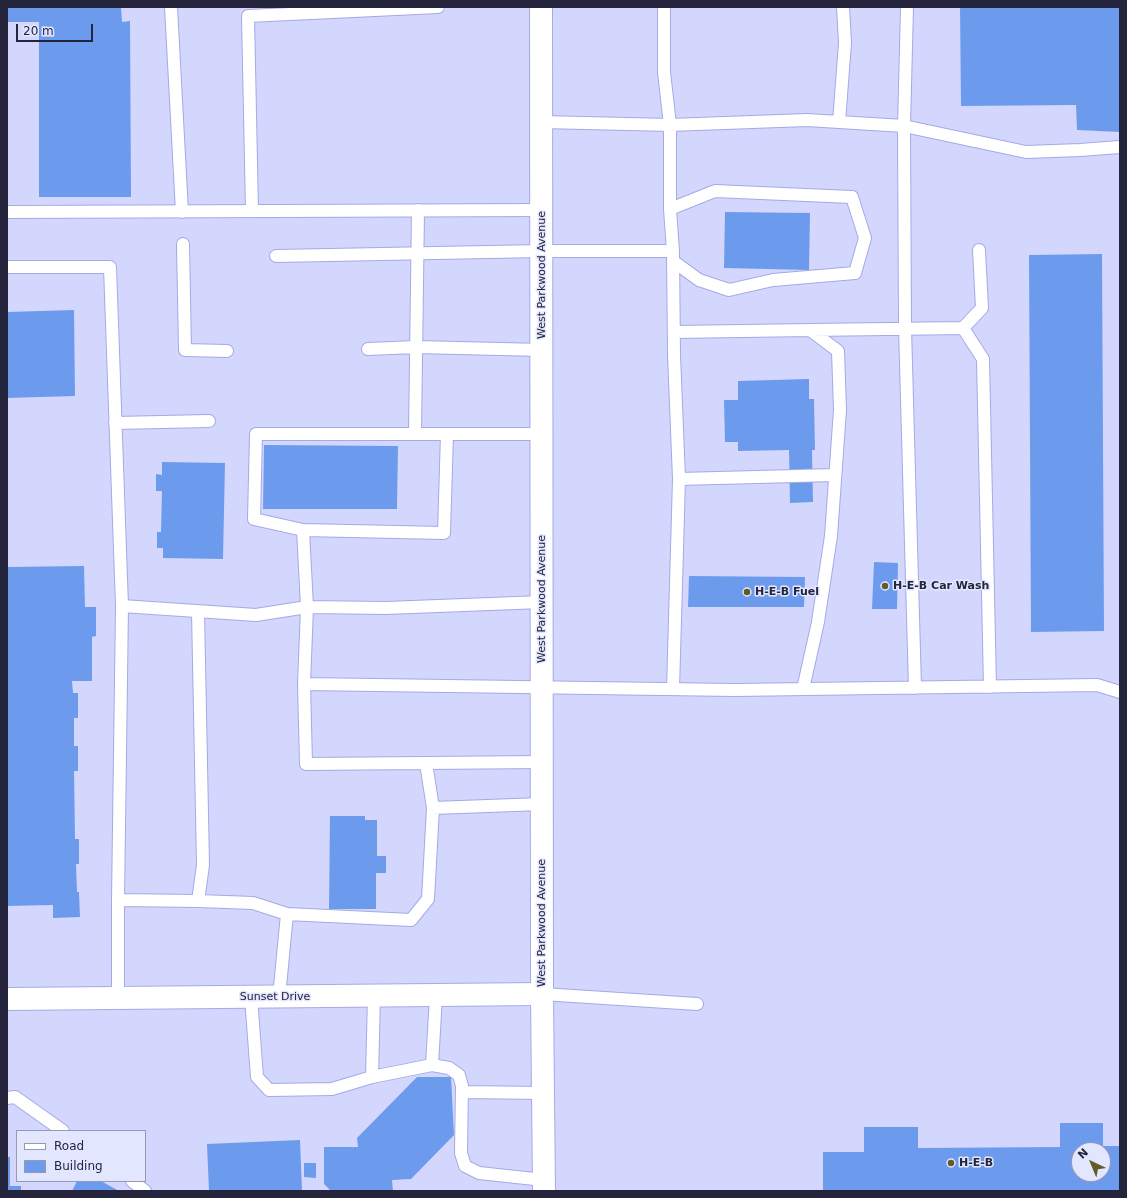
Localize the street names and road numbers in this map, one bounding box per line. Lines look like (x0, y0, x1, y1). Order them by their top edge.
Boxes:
street label: West Parkwood Avenue (535, 211, 549, 339)
street label: West Parkwood Avenue (535, 535, 549, 663)
street label: West Parkwood Avenue (535, 859, 549, 987)
street label: Sunset Drive (240, 990, 310, 1004)

